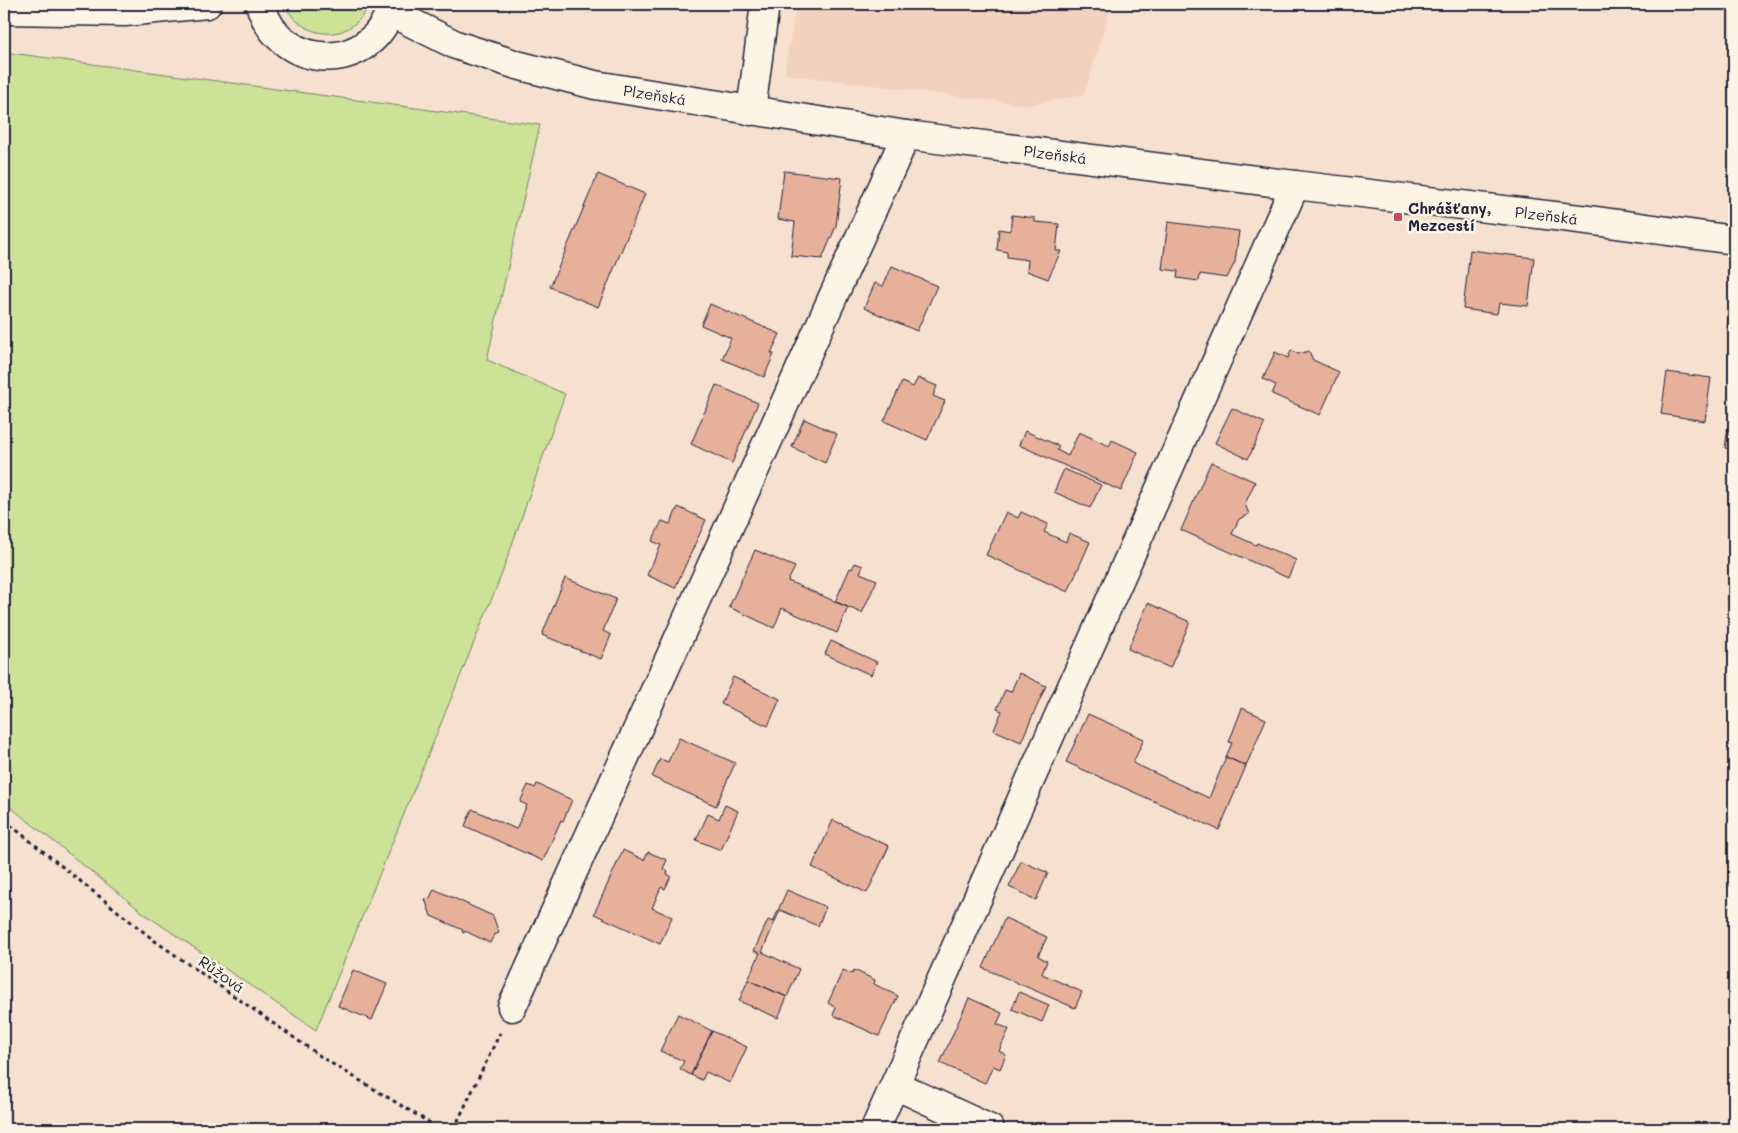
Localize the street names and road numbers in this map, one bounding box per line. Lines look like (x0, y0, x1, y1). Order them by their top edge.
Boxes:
street label: Plzeňská (622, 80, 688, 110)
street label: Plzeňská (1022, 140, 1088, 168)
street label: Plzeňská (1514, 201, 1579, 229)
street label: Růžová (195, 951, 249, 997)

